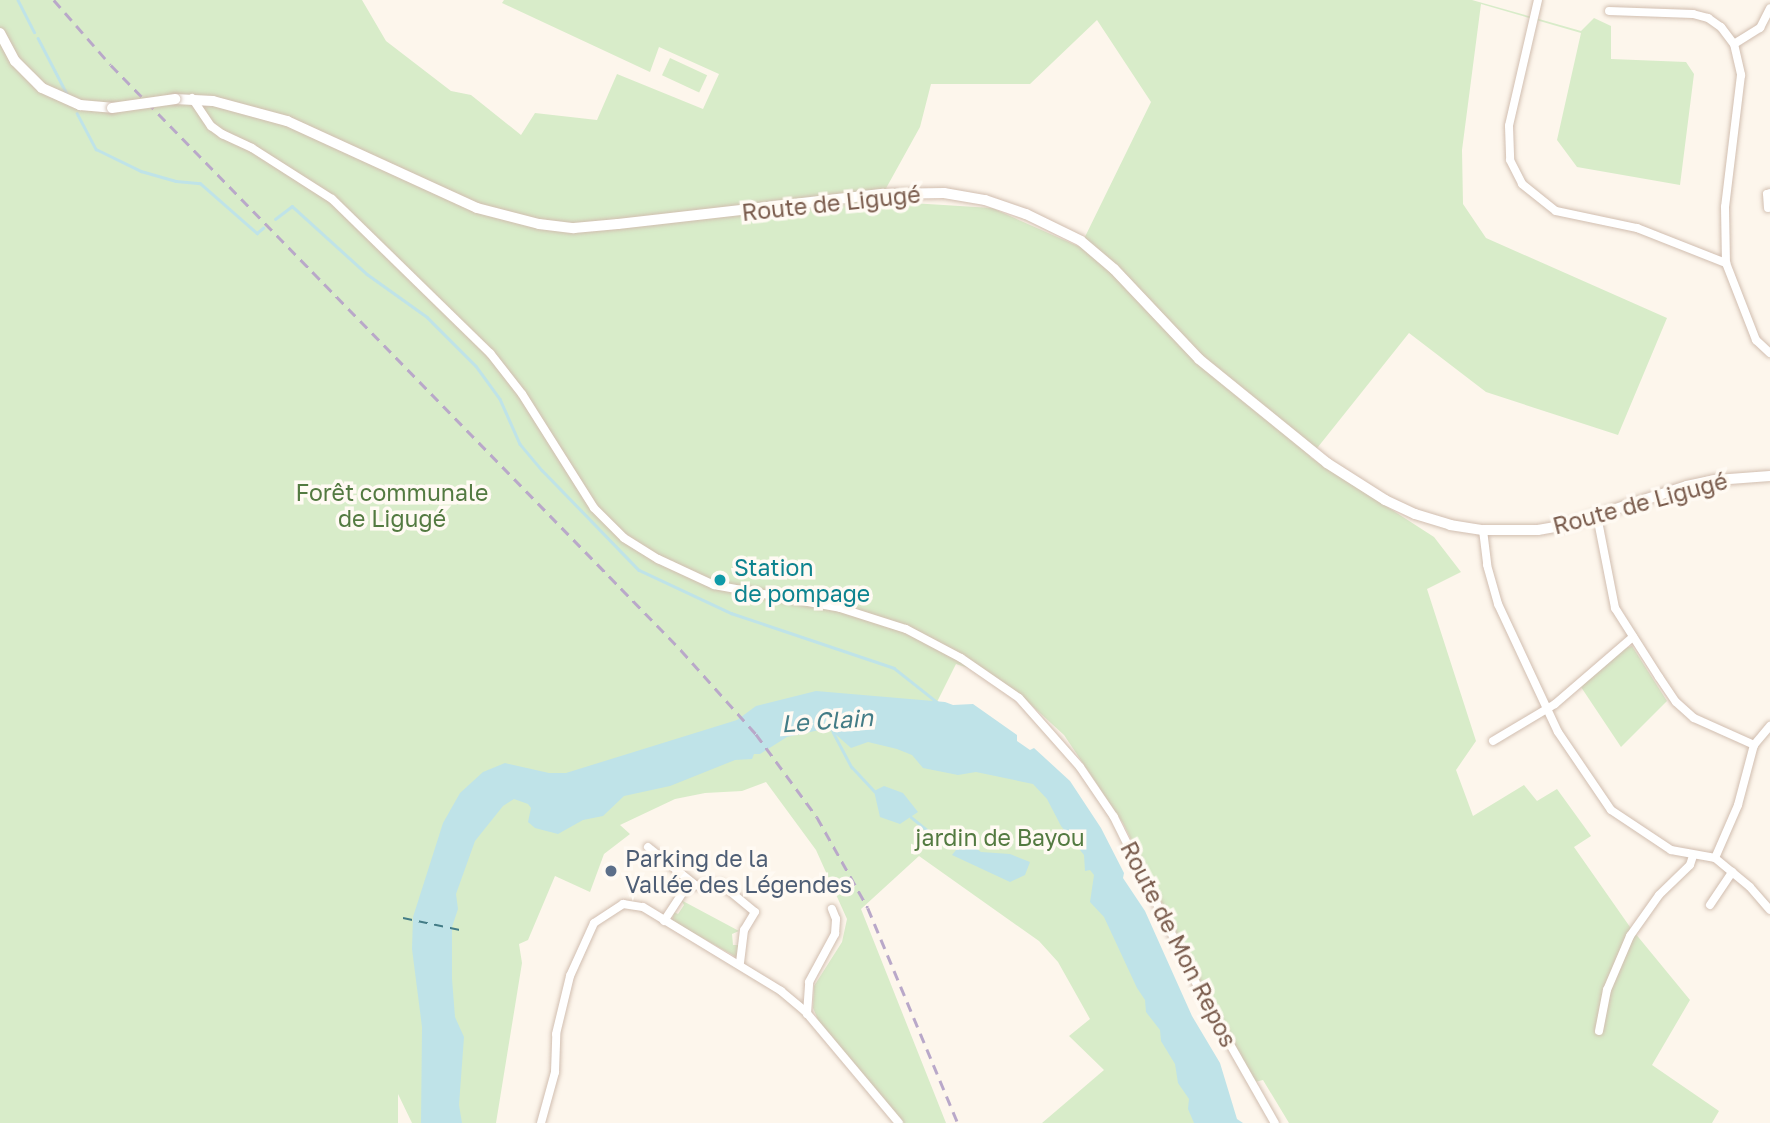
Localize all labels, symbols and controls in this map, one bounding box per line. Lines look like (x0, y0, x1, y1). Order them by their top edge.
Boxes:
street label: Route de Ligugé (740, 180, 922, 226)
street label: Route de Ligugé (1550, 466, 1730, 540)
park label: Forêt communale de Ligugé (296, 478, 488, 532)
place label: Station de pompage (734, 553, 870, 607)
marker: Station de pompage (712, 572, 728, 588)
water label: Le Clain (780, 702, 874, 738)
park label: jardin de Bayou (915, 823, 1085, 851)
street label: Route de Mon Repos (1115, 837, 1243, 1051)
place label: Parking de la Vallée des Légendes (625, 844, 852, 898)
marker: Parking de la Vallée des Légendes (603, 863, 619, 879)

